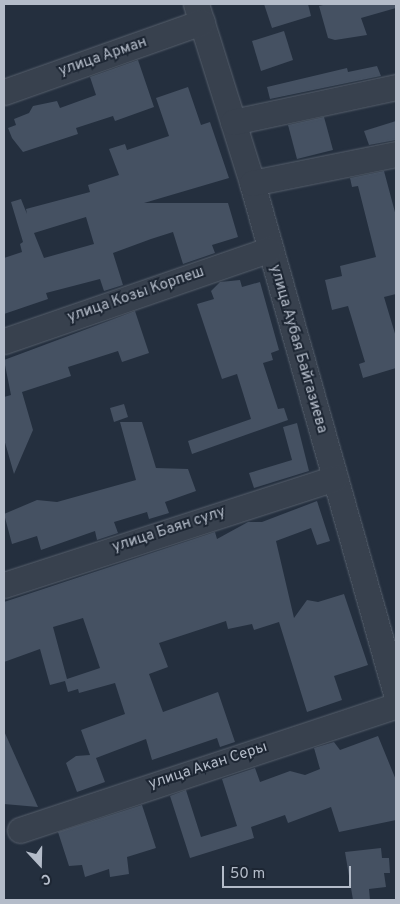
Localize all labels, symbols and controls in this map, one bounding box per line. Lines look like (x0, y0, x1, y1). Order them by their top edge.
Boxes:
street label: улица Арман (56, 33, 150, 81)
street label: улица Аубая Байгазиева (265, 262, 331, 436)
street label: улица Козы Корпеш (65, 263, 207, 327)
street label: улица Баян сулу (110, 503, 228, 557)
street label: улица Акан Серы (146, 738, 270, 794)
north arrow (15, 839, 65, 889)
scale bar (225, 856, 354, 888)
text: 50 m (230, 865, 265, 884)
text: С (38, 869, 53, 888)

